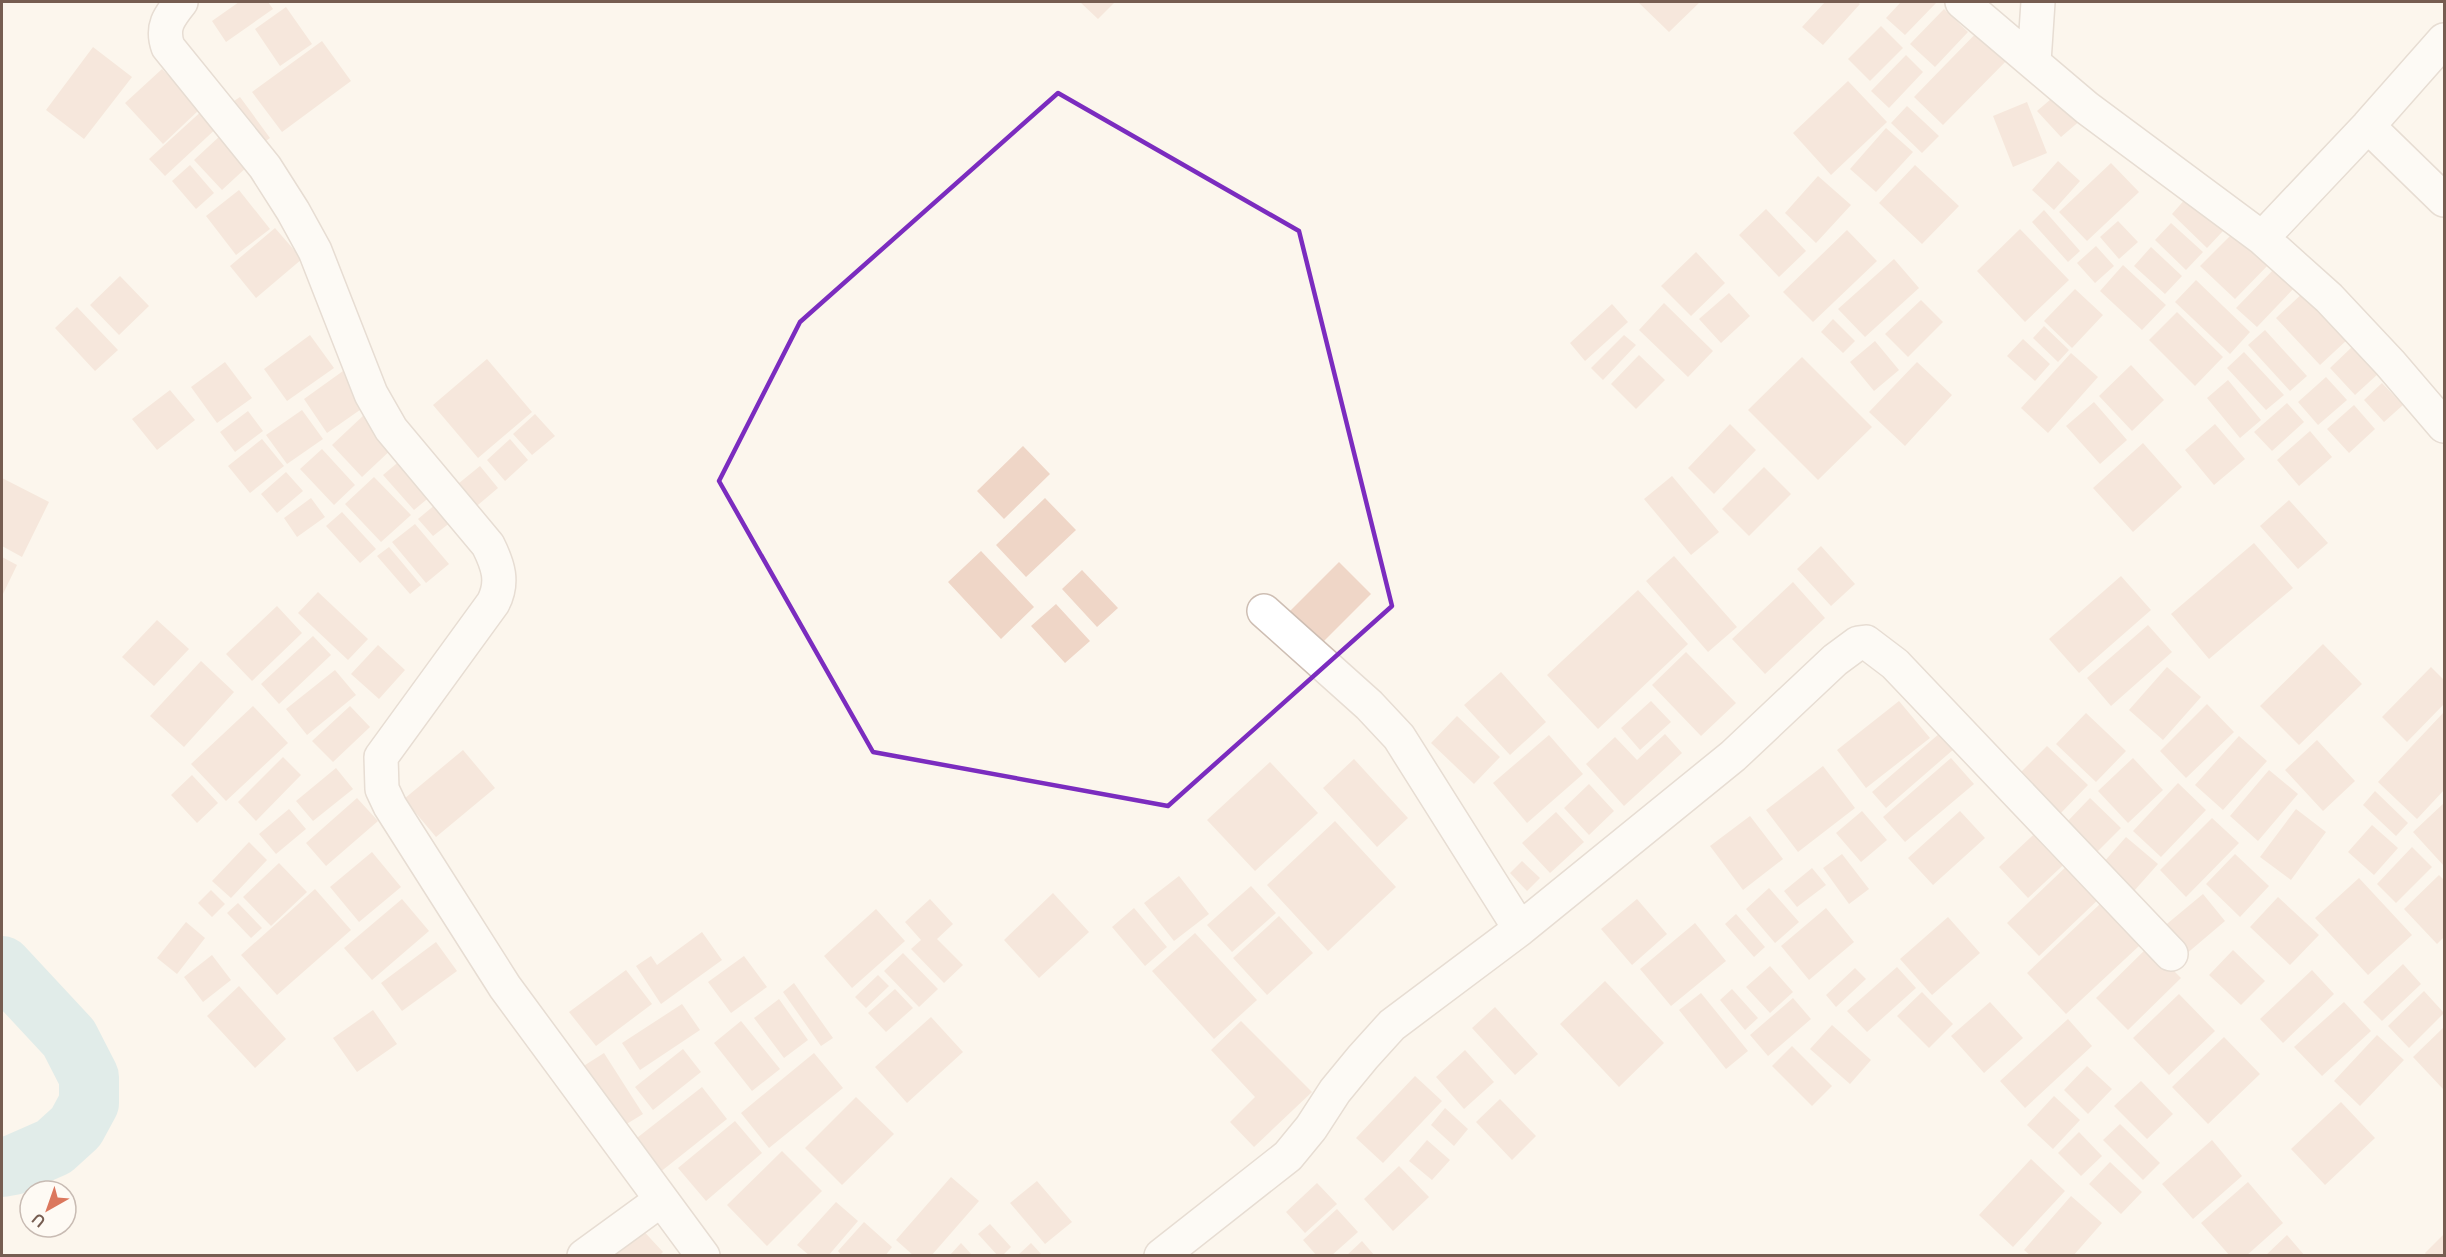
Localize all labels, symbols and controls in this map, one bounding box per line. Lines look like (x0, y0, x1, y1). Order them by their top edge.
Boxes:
north arrow (18, 1179, 78, 1239)
text: U (27, 1208, 51, 1232)

